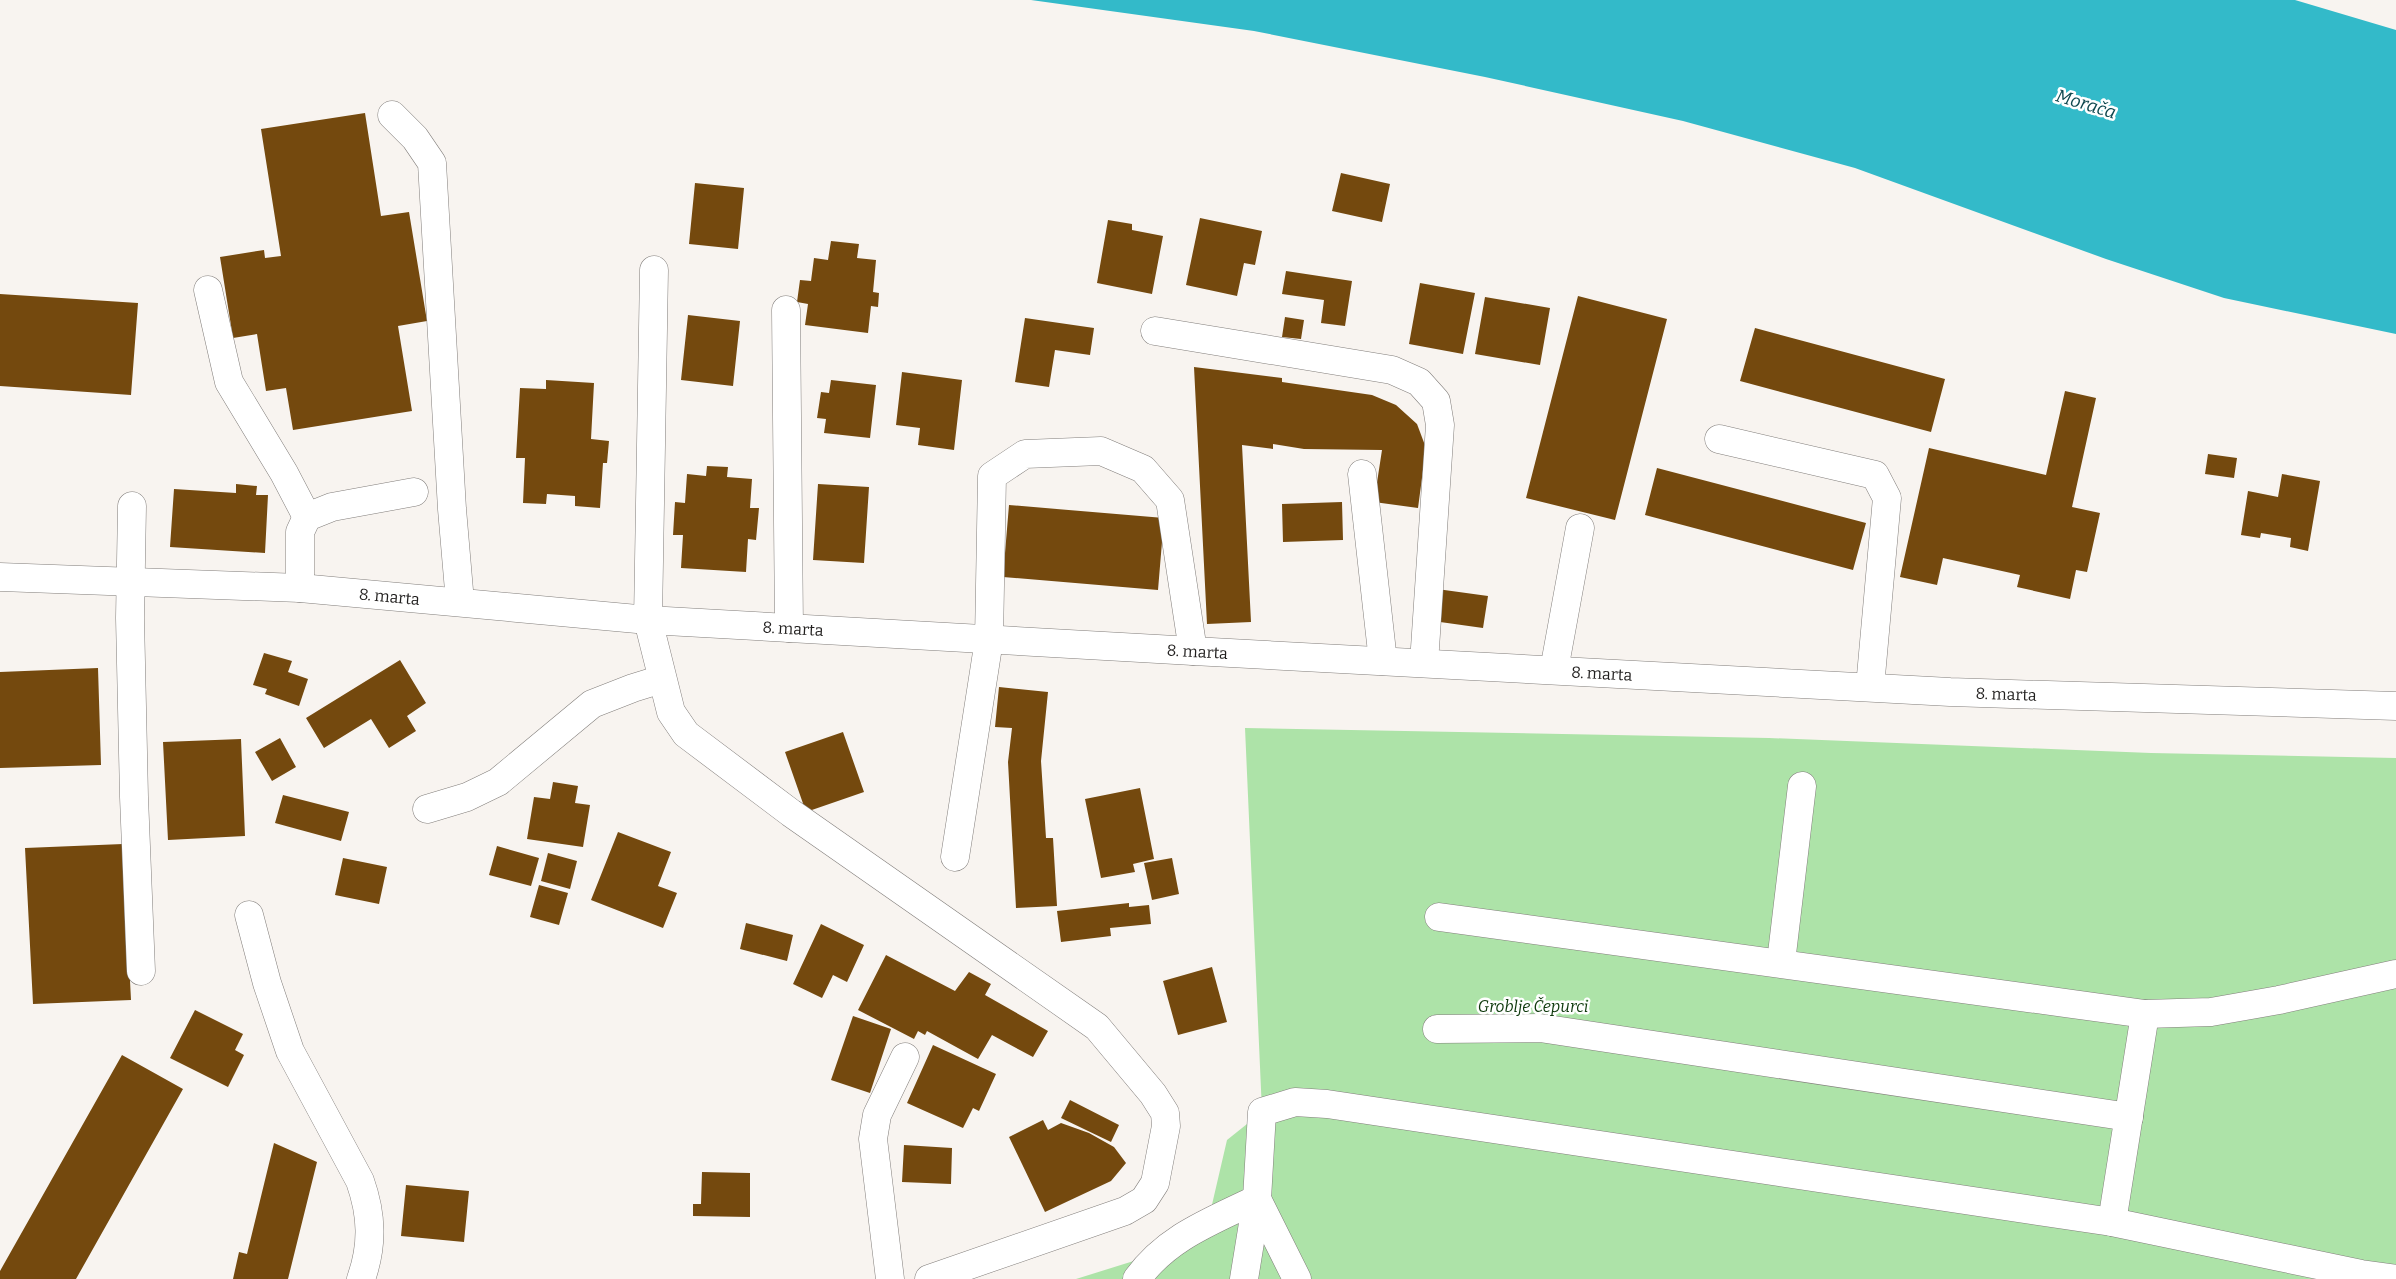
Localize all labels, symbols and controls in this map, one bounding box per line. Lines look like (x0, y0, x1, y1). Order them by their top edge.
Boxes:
water label: Morača (2053, 84, 2119, 124)
street label: 8. marta (358, 584, 421, 608)
street label: 8. marta (762, 617, 824, 639)
street label: 8. marta (1166, 640, 1229, 662)
street label: 8. marta (1571, 662, 1633, 684)
street label: 8. marta (1976, 683, 2037, 704)
park label: Groblje Čepurci (1478, 996, 1589, 1016)

